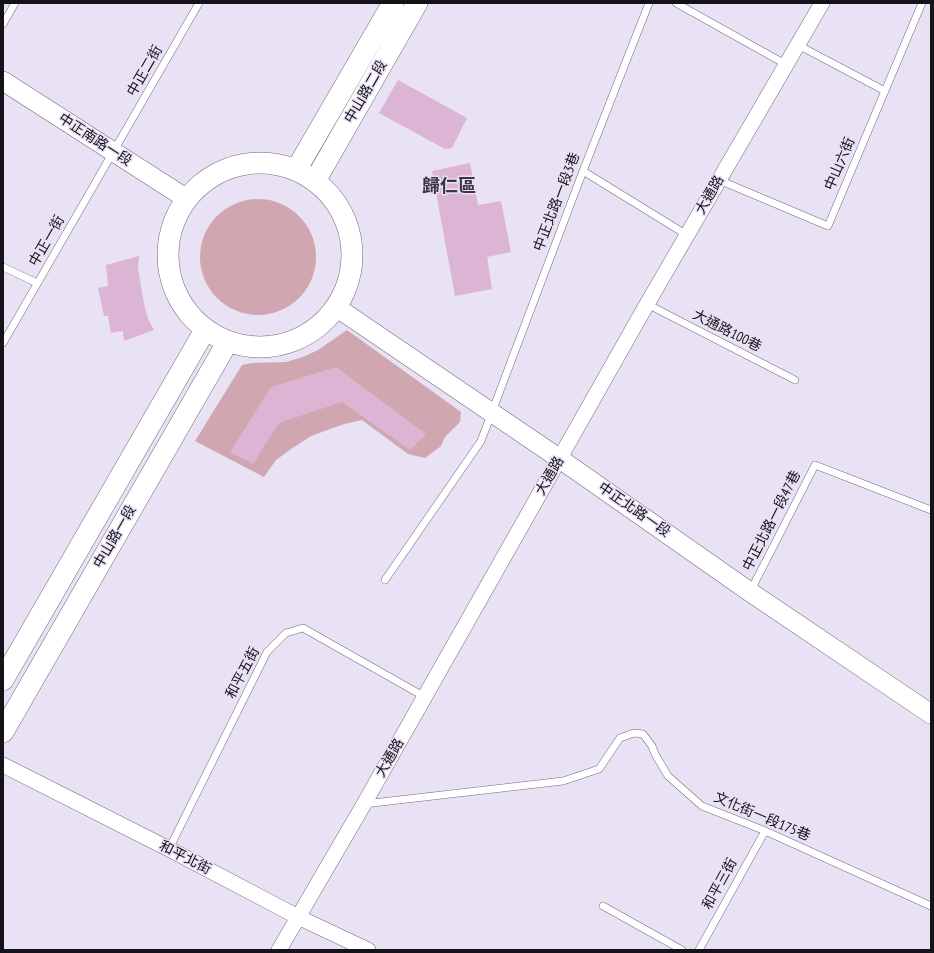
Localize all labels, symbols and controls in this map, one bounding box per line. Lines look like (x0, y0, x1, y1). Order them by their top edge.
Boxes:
street label: 中正二街 (124, 43, 166, 99)
street label: 中山路二段 (341, 57, 391, 127)
street label: 中正南路一段 (55, 110, 135, 170)
street label: 中山六街 (821, 135, 859, 193)
street label: 中正北路一段3巷 (530, 150, 584, 254)
street label: 大通路 (692, 173, 728, 217)
district label: 歸仁區 (422, 176, 476, 198)
street label: 中正一街 (26, 213, 68, 269)
street label: 大通路100巷 (690, 307, 764, 355)
street label: 大通路 (532, 454, 568, 498)
street label: 中正北路一段47巷 (739, 468, 805, 574)
street label: 中正北路一段 (595, 479, 673, 541)
street label: 中山路一段 (90, 502, 140, 572)
street label: 和平五街 (222, 644, 264, 702)
street label: 大通路 (372, 736, 408, 780)
street label: 文化街一段175巷 (711, 789, 813, 845)
street label: 和平北街 (156, 838, 214, 878)
street label: 和平三街 (699, 855, 741, 913)

